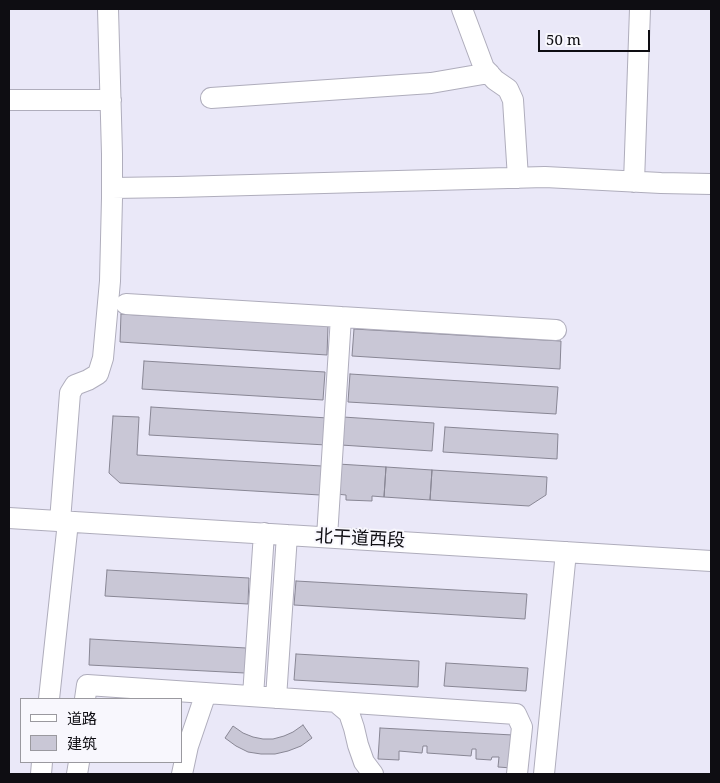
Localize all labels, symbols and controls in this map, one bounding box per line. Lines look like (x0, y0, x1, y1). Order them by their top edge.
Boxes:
scale bar (540, 20, 652, 52)
text: 50 m (546, 29, 581, 49)
street label: 北干道西段 (314, 526, 406, 552)
legend (20, 698, 182, 763)
text: 道路 (67, 708, 97, 728)
text: 建筑 (67, 733, 97, 753)

